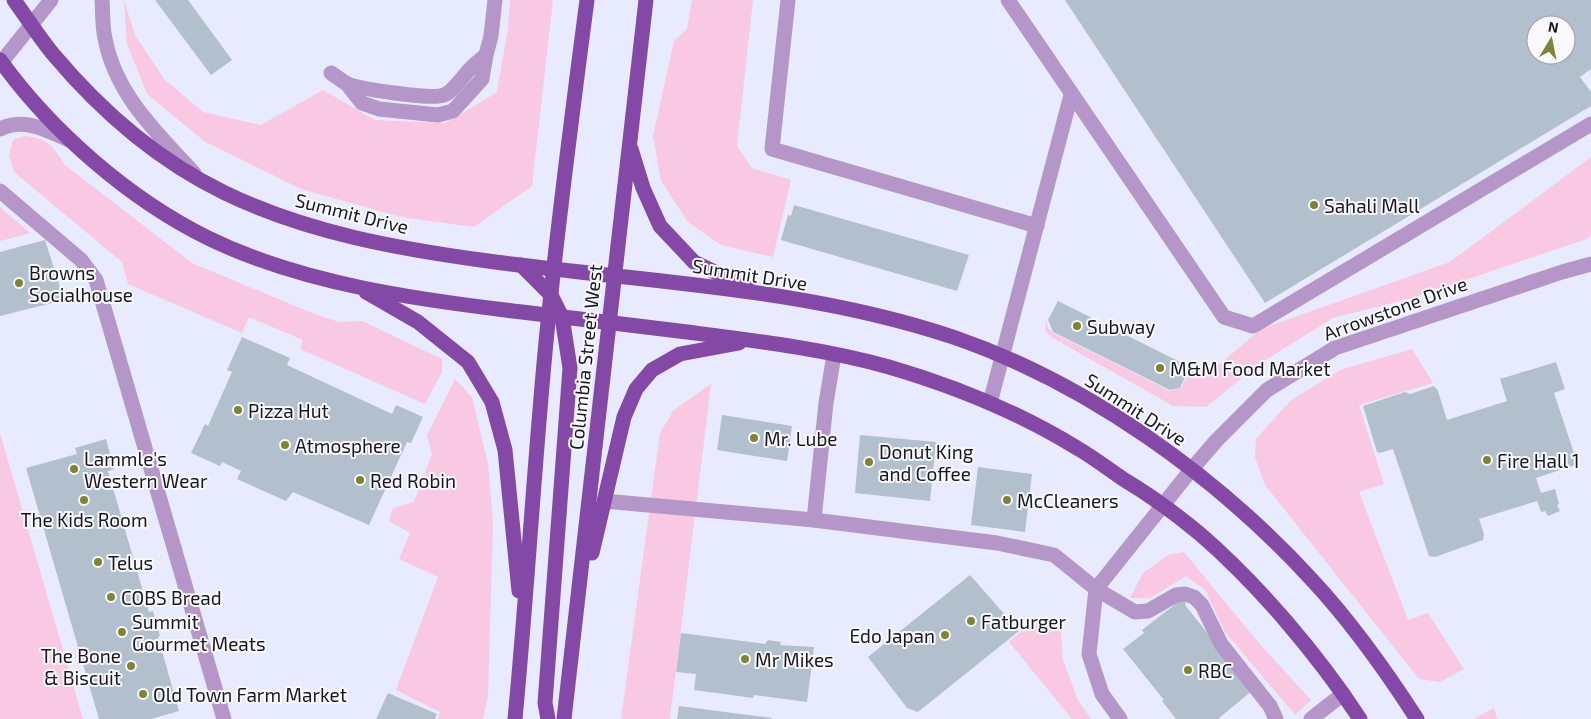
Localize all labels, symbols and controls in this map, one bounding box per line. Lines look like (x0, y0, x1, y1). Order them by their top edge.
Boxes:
north arrow (1526, 15, 1576, 65)
text: N (1547, 17, 1560, 36)
street label: Summit Drive (293, 188, 411, 238)
place label: Sahali Mall (1324, 194, 1420, 217)
marker: Sahali Mall (1308, 199, 1320, 211)
street label: Summit Drive (691, 254, 809, 294)
place label: Browns Socialhouse (29, 261, 133, 306)
street label: Columbia Street West (564, 263, 606, 451)
street label: Arrowstone Drive (1320, 271, 1470, 345)
marker: Browns Socialhouse (13, 277, 25, 289)
place label: Subway (1087, 315, 1155, 338)
marker: Subway (1071, 320, 1083, 332)
place label: M&M Food Market (1170, 357, 1330, 380)
marker: M&M Food Market (1154, 362, 1166, 374)
street label: Summit Drive (1081, 368, 1191, 450)
place label: Pizza Hut (248, 399, 329, 422)
marker: Pizza Hut (232, 404, 244, 416)
place label: Mr. Lube (764, 427, 837, 450)
marker: Mr. Lube (748, 432, 760, 444)
place label: Atmosphere (295, 434, 401, 457)
marker: Atmosphere (279, 439, 291, 451)
place label: Donut King and Coffee (879, 440, 974, 485)
place label: Lammle's Western Wear (84, 447, 208, 492)
place label: Fire Hall 1 (1497, 449, 1580, 472)
marker: Fire Hall 1 (1481, 454, 1493, 466)
marker: Donut King and Coffee (863, 456, 875, 468)
marker: Lammle's Western Wear (68, 463, 80, 475)
place label: Red Robin (370, 469, 456, 492)
marker: Red Robin (354, 474, 366, 486)
place label: McCleaners (1017, 489, 1119, 512)
marker: The Kids Room (78, 494, 90, 506)
marker: McCleaners (1001, 494, 1013, 506)
place label: The Kids Room (20, 508, 148, 531)
place label: Telus (108, 551, 153, 574)
marker: Telus (92, 556, 104, 568)
place label: COBS Bread (121, 586, 222, 609)
marker: COBS Bread (105, 591, 117, 603)
place label: Summit Gourmet Meats (132, 610, 266, 655)
place label: Fatburger (981, 610, 1066, 633)
marker: Fatburger (965, 615, 977, 627)
place label: Edo Japan (849, 624, 935, 647)
marker: Summit Gourmet Meats (116, 626, 128, 638)
marker: Edo Japan (939, 629, 951, 641)
place label: The Bone & Biscuit (41, 644, 121, 689)
place label: Mr Mikes (755, 648, 834, 671)
marker: Mr Mikes (739, 653, 751, 665)
place label: RBC (1198, 659, 1233, 682)
marker: The Bone & Biscuit (125, 660, 137, 672)
marker: RBC (1182, 664, 1194, 676)
place label: Old Town Farm Market (153, 683, 347, 706)
marker: Old Town Farm Market (137, 688, 149, 700)

